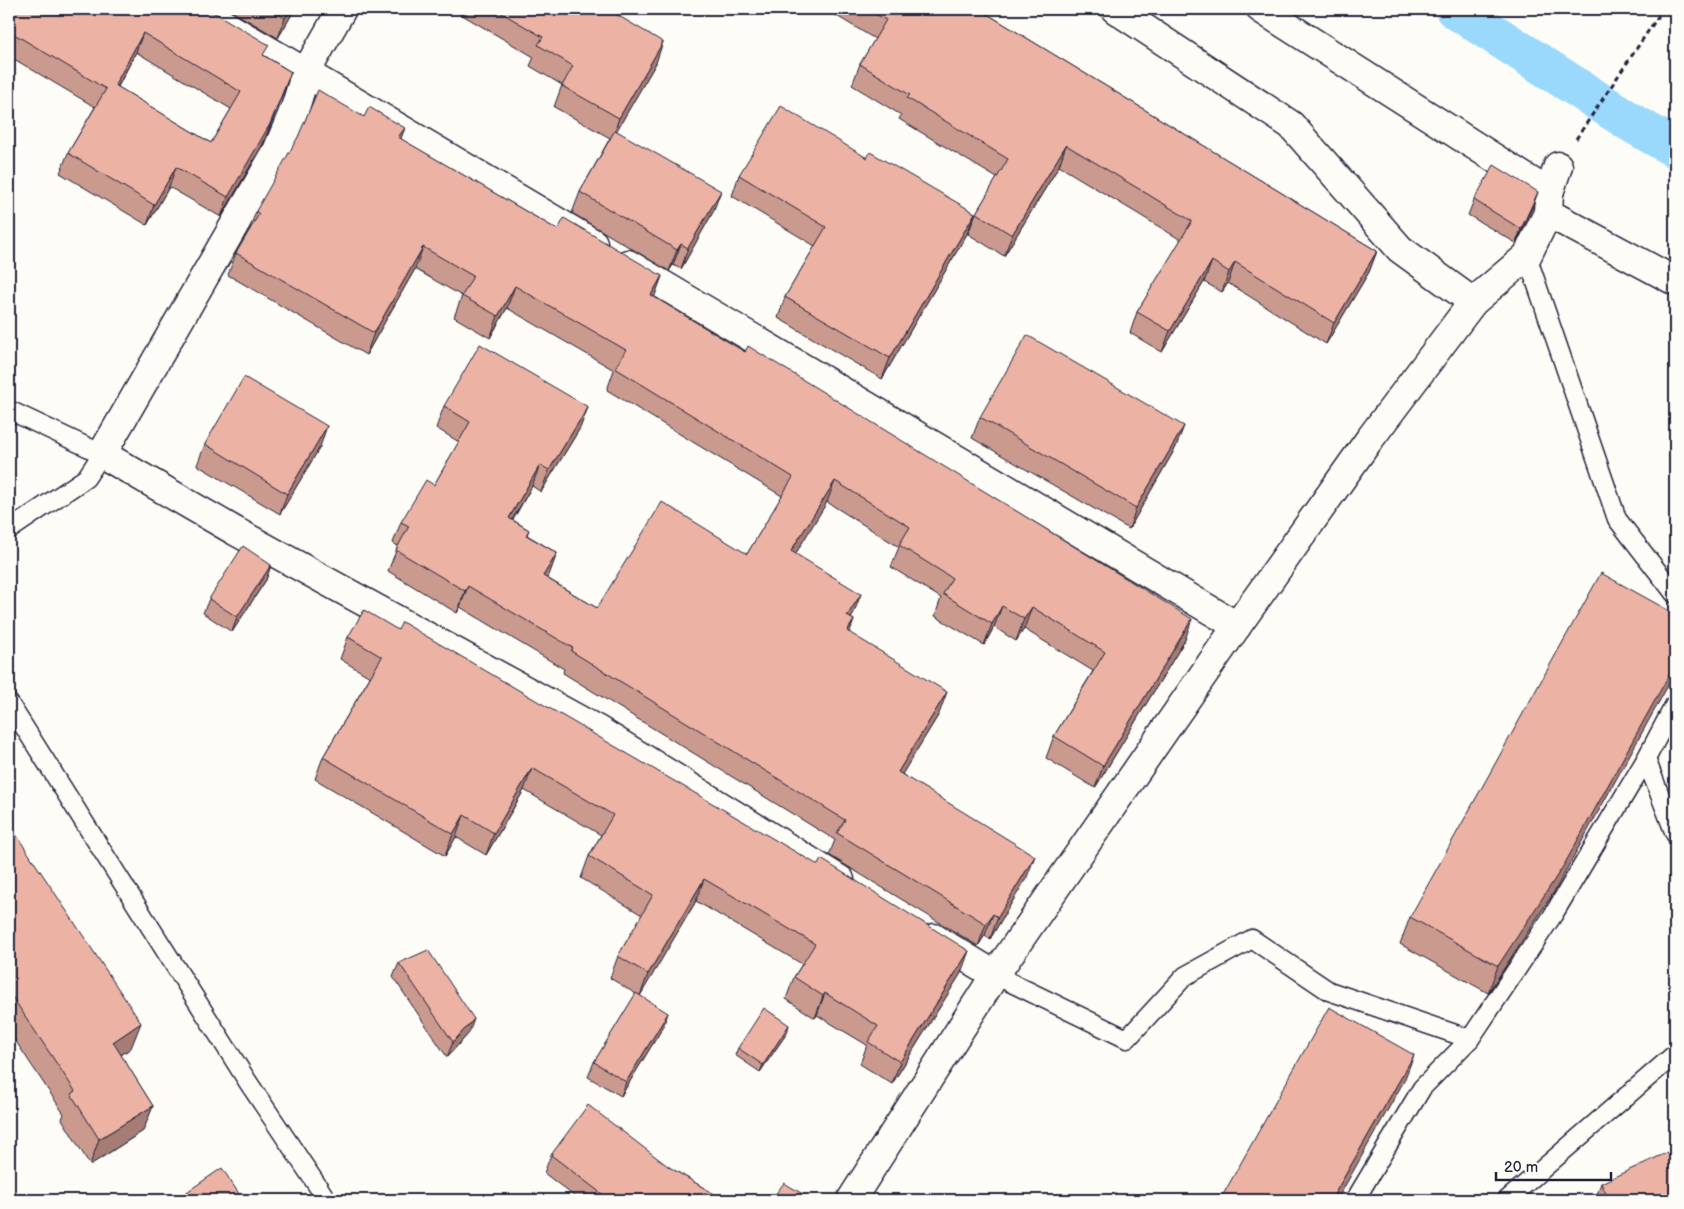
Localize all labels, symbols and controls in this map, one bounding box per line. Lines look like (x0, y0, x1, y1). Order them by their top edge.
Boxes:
scale bar (1496, 1149, 1612, 1181)
text: 20 m (1504, 1158, 1538, 1177)

